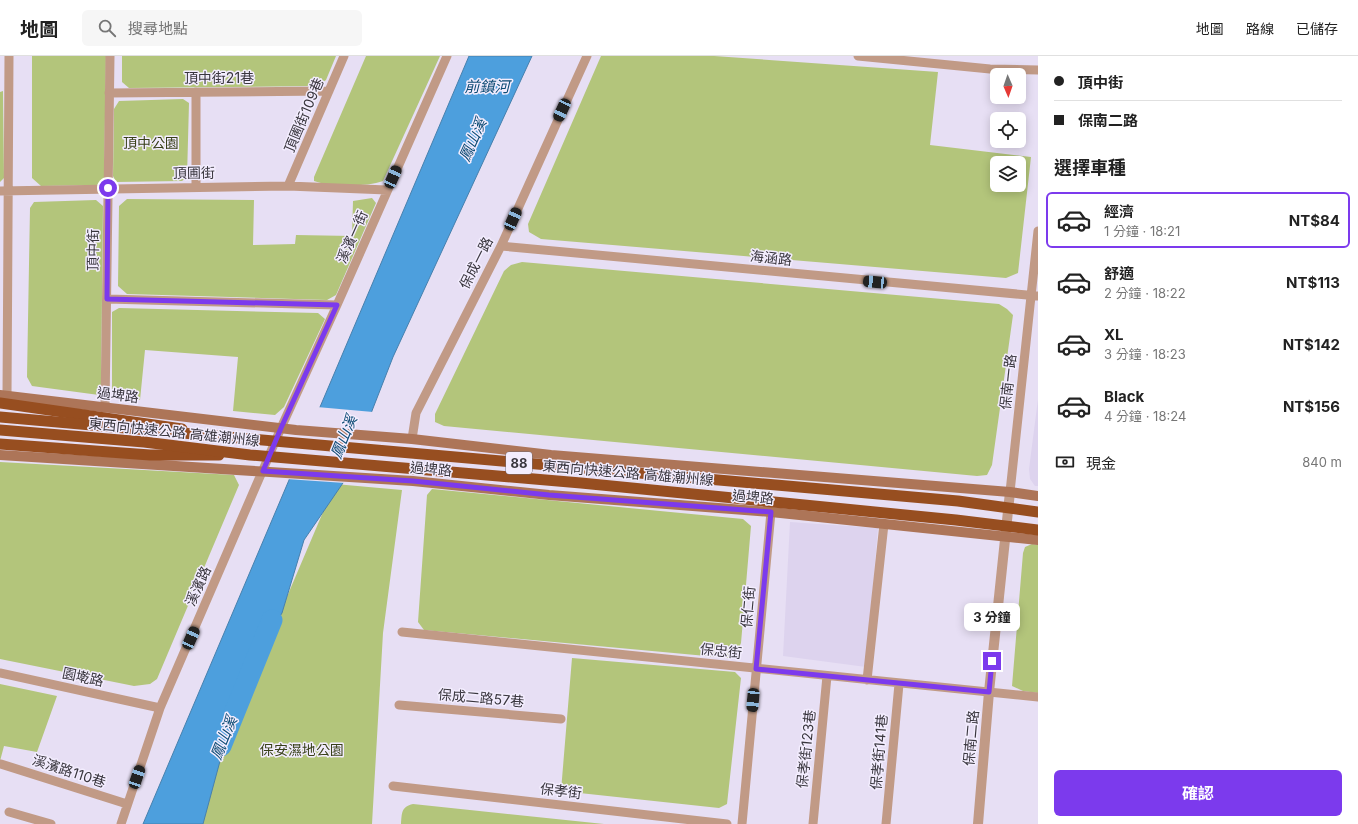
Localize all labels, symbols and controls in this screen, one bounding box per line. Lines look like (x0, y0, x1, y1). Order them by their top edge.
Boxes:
search box (82, 10, 362, 46)
icon: search (96, 17, 118, 39)
text: 地圖 (20, 18, 58, 41)
text: 搜尋地點 (128, 19, 188, 38)
text: 地圖 (1196, 20, 1224, 37)
text: 路線 (1246, 20, 1274, 37)
text: 已儲存 (1296, 20, 1338, 37)
north arrow (990, 68, 1026, 104)
map controls (990, 68, 1026, 192)
street label: 頂中街21巷 (184, 69, 254, 86)
text: 頂中街 (1078, 73, 1123, 92)
street label: 頂圃街109巷 (280, 75, 327, 155)
water label: 前鎮河 (464, 77, 512, 96)
car (551, 97, 573, 123)
text: 保南二路 (1078, 111, 1138, 130)
button: locate (990, 112, 1026, 148)
water label: 鳳山溪 (455, 114, 491, 164)
park label: 頂中公園 (123, 134, 179, 151)
button: layers (990, 156, 1026, 192)
text: 選擇車種 (1054, 157, 1126, 178)
street label: 頂圃街 (173, 164, 215, 181)
car (383, 164, 403, 190)
route start (99, 179, 117, 197)
icon: car (1056, 202, 1092, 238)
text: 經濟 (1104, 202, 1134, 221)
car (503, 206, 523, 232)
street label: 溪濱一街 (332, 208, 371, 266)
text: NT$84 (1289, 211, 1340, 230)
text: 1 分鐘 · 18:21 (1104, 223, 1180, 239)
street label: 頂中街 (84, 229, 101, 271)
street label: 保成一路 (455, 234, 496, 292)
street label: 海涵路 (749, 247, 793, 268)
icon: car (1056, 264, 1092, 300)
text: 舒適 (1104, 264, 1134, 283)
text: NT$113 (1286, 273, 1340, 292)
car (863, 275, 887, 289)
text: 2 分鐘 · 18:22 (1104, 285, 1186, 301)
text: XL (1104, 325, 1124, 344)
icon: car (1056, 326, 1092, 362)
text: NT$142 (1283, 335, 1340, 354)
text: 3 分鐘 · 18:23 (1104, 346, 1186, 362)
street label: 保南一路 (996, 353, 1019, 411)
street label: 過埤路 (96, 384, 140, 405)
text: Black (1104, 387, 1144, 406)
icon: car (1056, 388, 1092, 424)
text: NT$156 (1283, 397, 1340, 416)
text: 4 分鐘 · 18:24 (1104, 408, 1186, 424)
water label: 鳳山溪 (326, 411, 362, 461)
street label: 東西向快速公路 高雄潮州線 (88, 414, 260, 449)
icon: cash (1054, 451, 1076, 473)
road number: 88 (506, 452, 532, 474)
text: 現金 (1086, 454, 1116, 473)
text: 840 m (1302, 454, 1342, 470)
street label: 東西向快速公路 高雄潮州線 (542, 457, 714, 488)
street label: 過埤路 (409, 458, 453, 479)
street label: 過埤路 (731, 486, 775, 507)
street label: 溪濱路 (181, 563, 214, 608)
street label: 保仁街 (737, 585, 758, 629)
callout: 3 分鐘 (964, 603, 1020, 631)
text: 3 分鐘 (973, 609, 1011, 625)
car (181, 625, 201, 651)
street label: 保忠街 (699, 640, 743, 661)
route end (983, 652, 1001, 670)
street label: 園墘路 (61, 664, 105, 689)
street label: 保成二路57巷 (437, 685, 525, 710)
car (746, 688, 760, 712)
street label: 保孝街123巷 (793, 709, 818, 789)
street label: 保南二路 (960, 709, 981, 767)
water label: 鳳山溪 (206, 712, 242, 762)
street label: 保孝街141巷 (867, 713, 890, 791)
park label: 保安濕地公園 (260, 741, 344, 758)
street label: 溪濱路110巷 (30, 751, 108, 790)
car (127, 764, 147, 790)
button: 確認 (1054, 770, 1342, 816)
street label: 保孝街 (539, 780, 583, 801)

